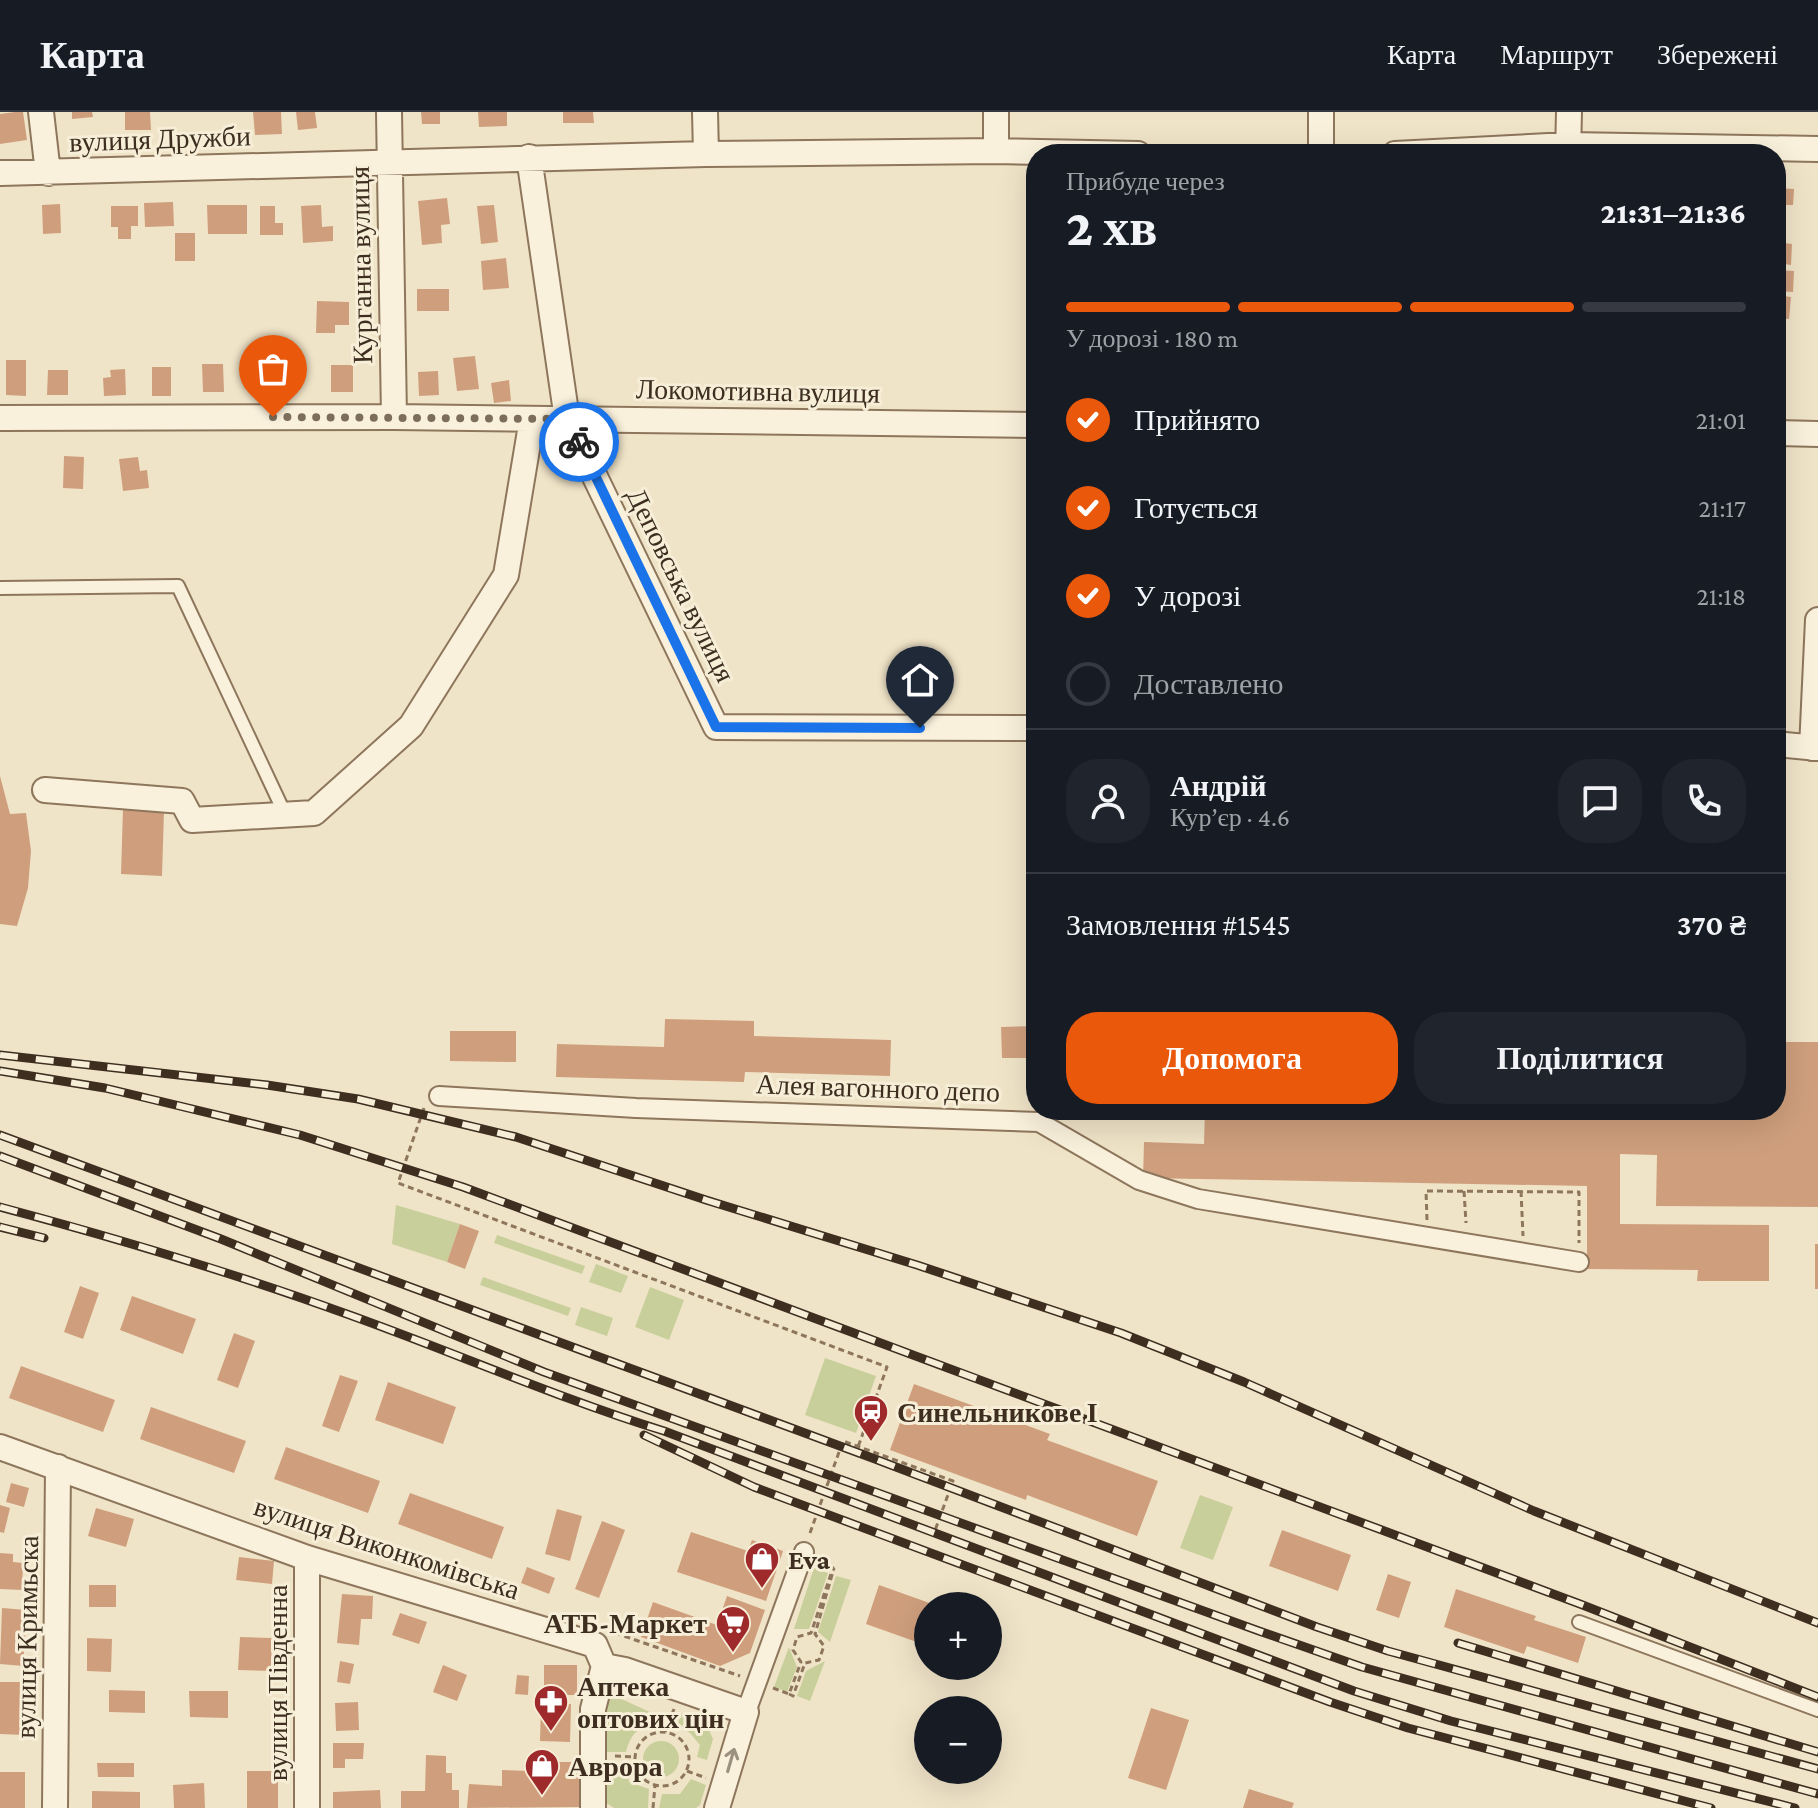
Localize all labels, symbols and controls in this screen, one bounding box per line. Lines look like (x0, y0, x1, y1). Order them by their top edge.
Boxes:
text: Карта (40, 34, 145, 76)
text: Карта (1387, 39, 1456, 70)
text: Маршрут (1500, 39, 1613, 70)
text: Збережені (1657, 39, 1778, 70)
street label: вулиця Дружби (69, 120, 251, 158)
street label: Курганна вулиця (344, 166, 378, 364)
text: Прибуде через (1066, 167, 1225, 196)
text: 21:31–21:36 (1600, 196, 1746, 229)
text: 2 хв (1066, 198, 1157, 256)
text: У дорозі · 180 m (1066, 324, 1238, 353)
pin (239, 335, 307, 417)
icon: bag (251, 347, 295, 391)
street label: Локомотивна вулиця (636, 373, 880, 409)
icon: check (1066, 398, 1110, 442)
courier (539, 402, 619, 482)
text: Прийнято (1134, 403, 1260, 436)
text: 21:01 (1696, 406, 1746, 435)
icon: bike (557, 420, 601, 464)
street label: Деповська вулиця (621, 483, 741, 687)
icon: check (1066, 486, 1110, 530)
text: Готується (1134, 491, 1258, 524)
text: 21:17 (1698, 494, 1746, 523)
icon: check (1066, 574, 1110, 618)
text: У дорозі (1134, 579, 1241, 612)
text: 21:18 (1696, 582, 1746, 611)
pin (886, 646, 954, 728)
icon: home (898, 658, 942, 702)
text: Доставлено (1134, 667, 1283, 700)
button: person (1066, 759, 1150, 843)
button: chat (1558, 759, 1642, 843)
button: phone (1662, 759, 1746, 843)
text: Андрій (1170, 769, 1266, 802)
text: Кур’єр · 4.6 (1170, 803, 1290, 832)
text: Замовлення #1545 (1066, 908, 1291, 941)
text: 370 ₴ (1677, 908, 1746, 941)
button: Допомога (1066, 1012, 1398, 1104)
button: Поділитися (1414, 1012, 1746, 1104)
street label: Алея вагонного депо (755, 1068, 1001, 1108)
station icon: Синельникове І (852, 1393, 890, 1443)
place label: Синельникове І (897, 1397, 1098, 1428)
street label: вулиця Виконкомівська (251, 1490, 524, 1606)
street label: вулиця Кримьска (10, 1535, 44, 1739)
shop icon: Eva (743, 1540, 781, 1590)
place label: Eva (788, 1544, 830, 1575)
street label: вулиця Південна (262, 1584, 293, 1781)
map controls (914, 1592, 1002, 1784)
button: + (914, 1592, 1002, 1680)
supermarket icon: АТБ-Маркет (714, 1604, 752, 1654)
place label: АТБ-Маркет (544, 1608, 707, 1639)
place label: Аптека оптових цін (577, 1671, 725, 1734)
pharmacy icon: Аптека оптових цін (532, 1683, 570, 1733)
button: − (914, 1696, 1002, 1784)
shop icon: Аврора (523, 1747, 561, 1797)
one-way arrow (725, 1747, 740, 1773)
place label: Аврора (568, 1751, 663, 1782)

